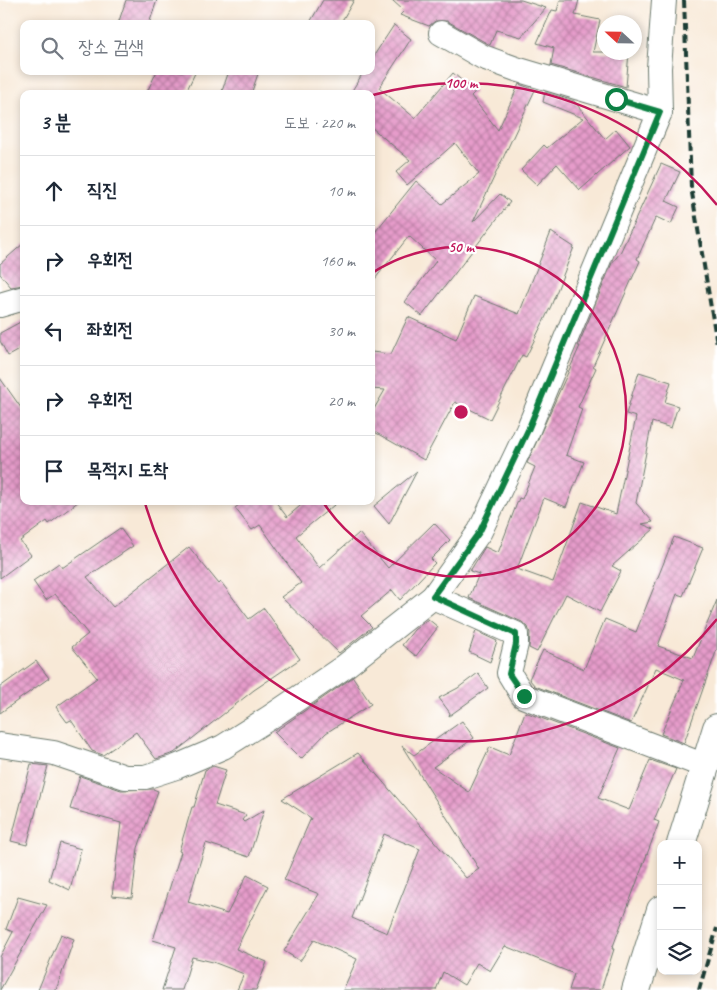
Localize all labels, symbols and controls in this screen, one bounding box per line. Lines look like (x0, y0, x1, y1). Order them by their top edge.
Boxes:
north arrow (597, 15, 642, 60)
search box (20, 20, 375, 75)
icon: search (38, 34, 66, 62)
text: 장소 검색 (78, 35, 144, 59)
text: 100 m (445, 74, 479, 93)
route start (605, 88, 628, 111)
text: 3 분 (40, 109, 71, 135)
text: 도보 · 220 m (284, 113, 355, 133)
icon: ahead (40, 177, 68, 205)
text: 직진 (87, 178, 118, 202)
text: 10 m (328, 181, 355, 201)
text: 50 m (448, 238, 475, 257)
icon: right (40, 247, 68, 275)
text: 우회전 (87, 248, 133, 272)
text: 160 m (321, 251, 355, 271)
icon: left (40, 317, 68, 345)
text: 좌회전 (87, 318, 133, 342)
text: 30 m (328, 321, 355, 341)
icon: right (40, 387, 68, 415)
text: 우회전 (87, 388, 133, 412)
text: 20 m (328, 391, 355, 411)
centre of rings (452, 403, 470, 421)
icon: arrive (40, 457, 68, 485)
text: 목적지 도착 (87, 458, 168, 482)
route end (513, 685, 536, 708)
map controls (657, 840, 702, 975)
button: + (657, 840, 702, 885)
button: − (657, 885, 702, 930)
button: layers (657, 930, 702, 975)

